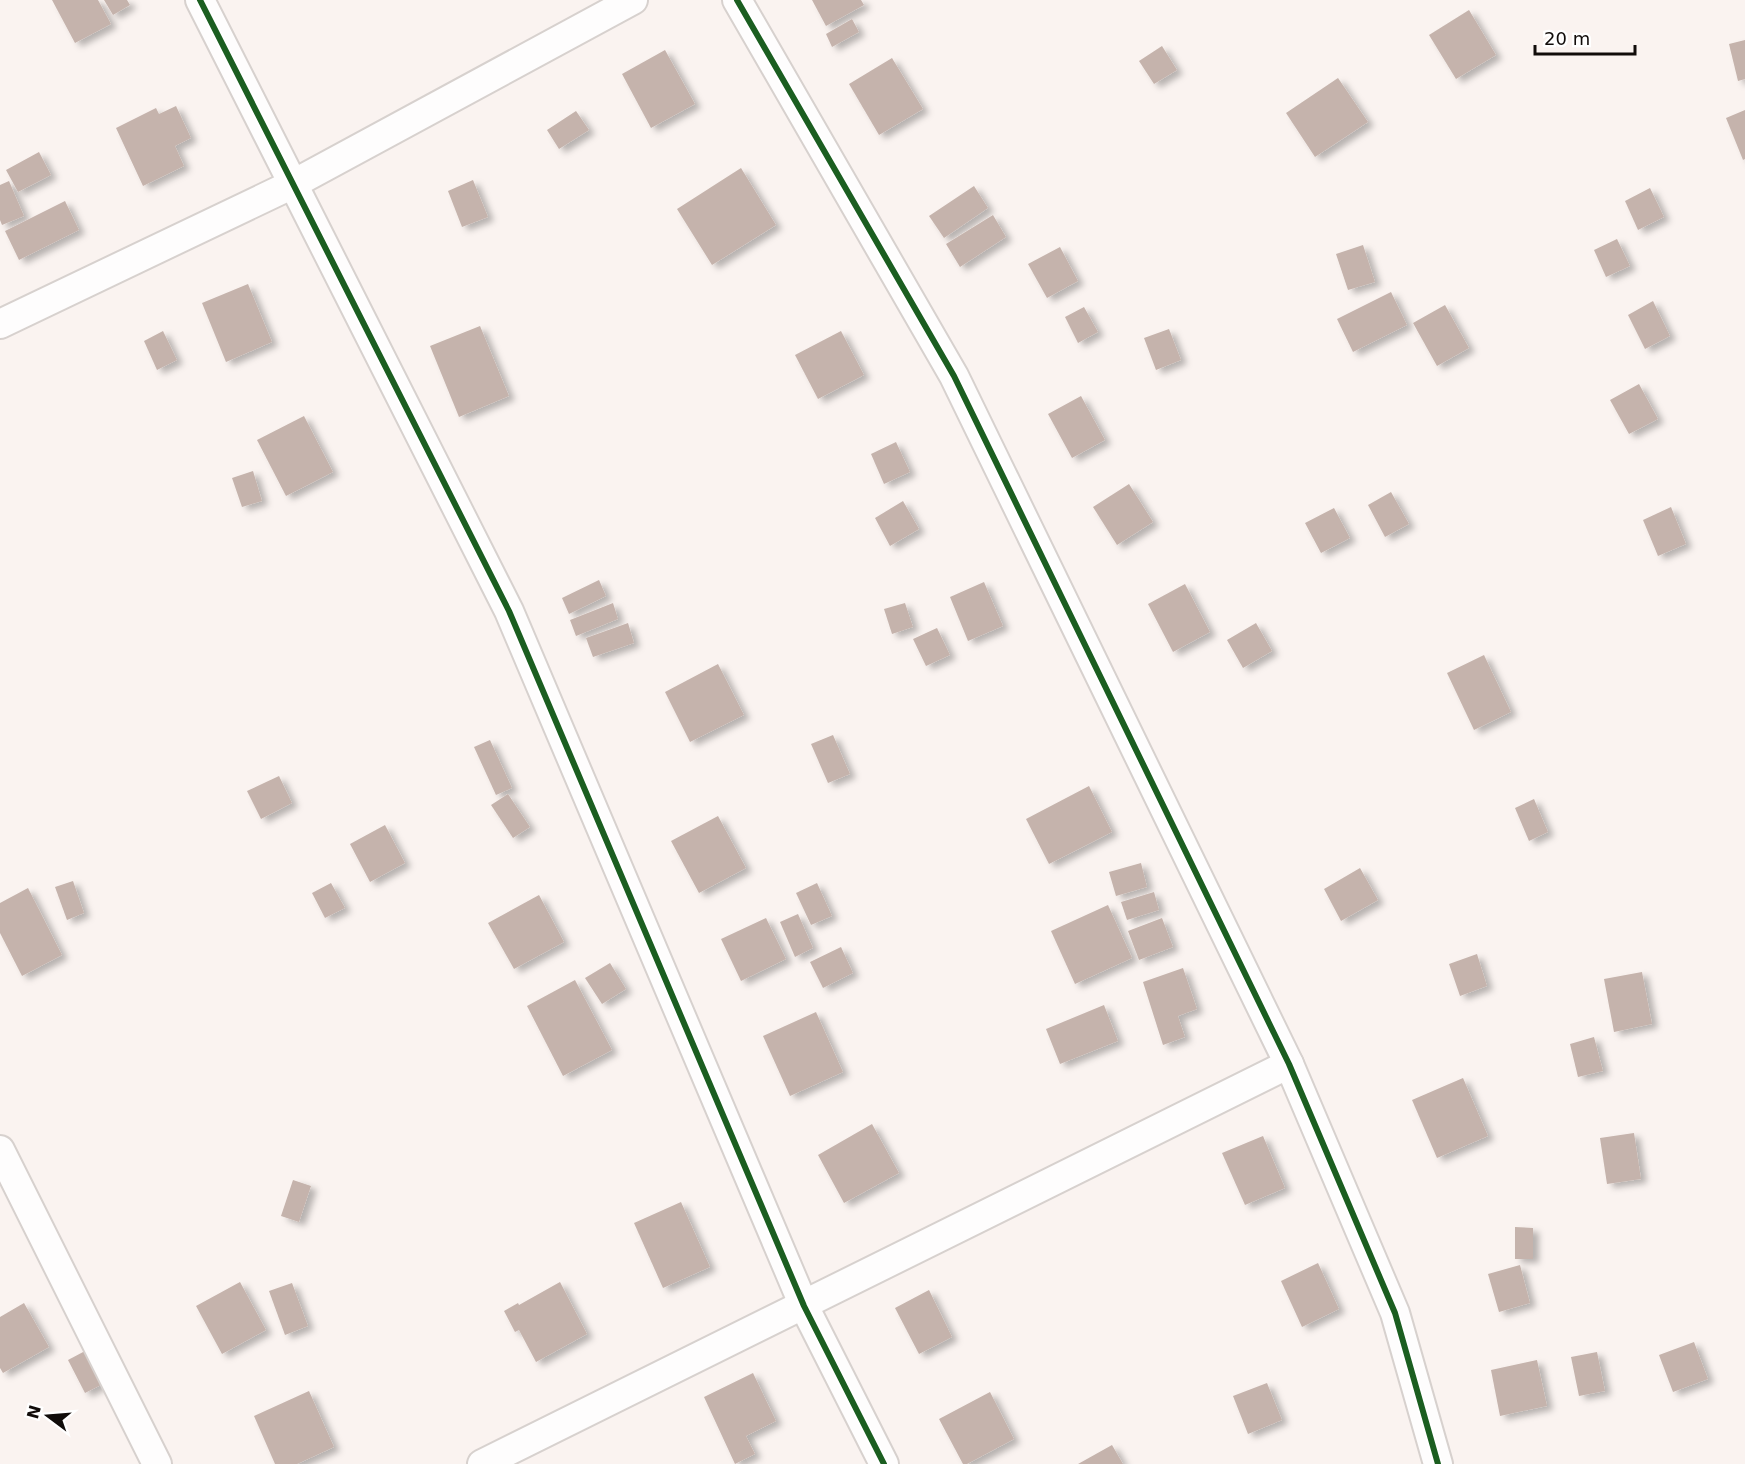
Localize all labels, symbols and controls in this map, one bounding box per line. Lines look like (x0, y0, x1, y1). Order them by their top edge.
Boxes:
scale bar (1535, 18, 1636, 56)
text: 20 m (1544, 28, 1590, 49)
north arrow (18, 1386, 78, 1446)
text: N (23, 1403, 45, 1421)

